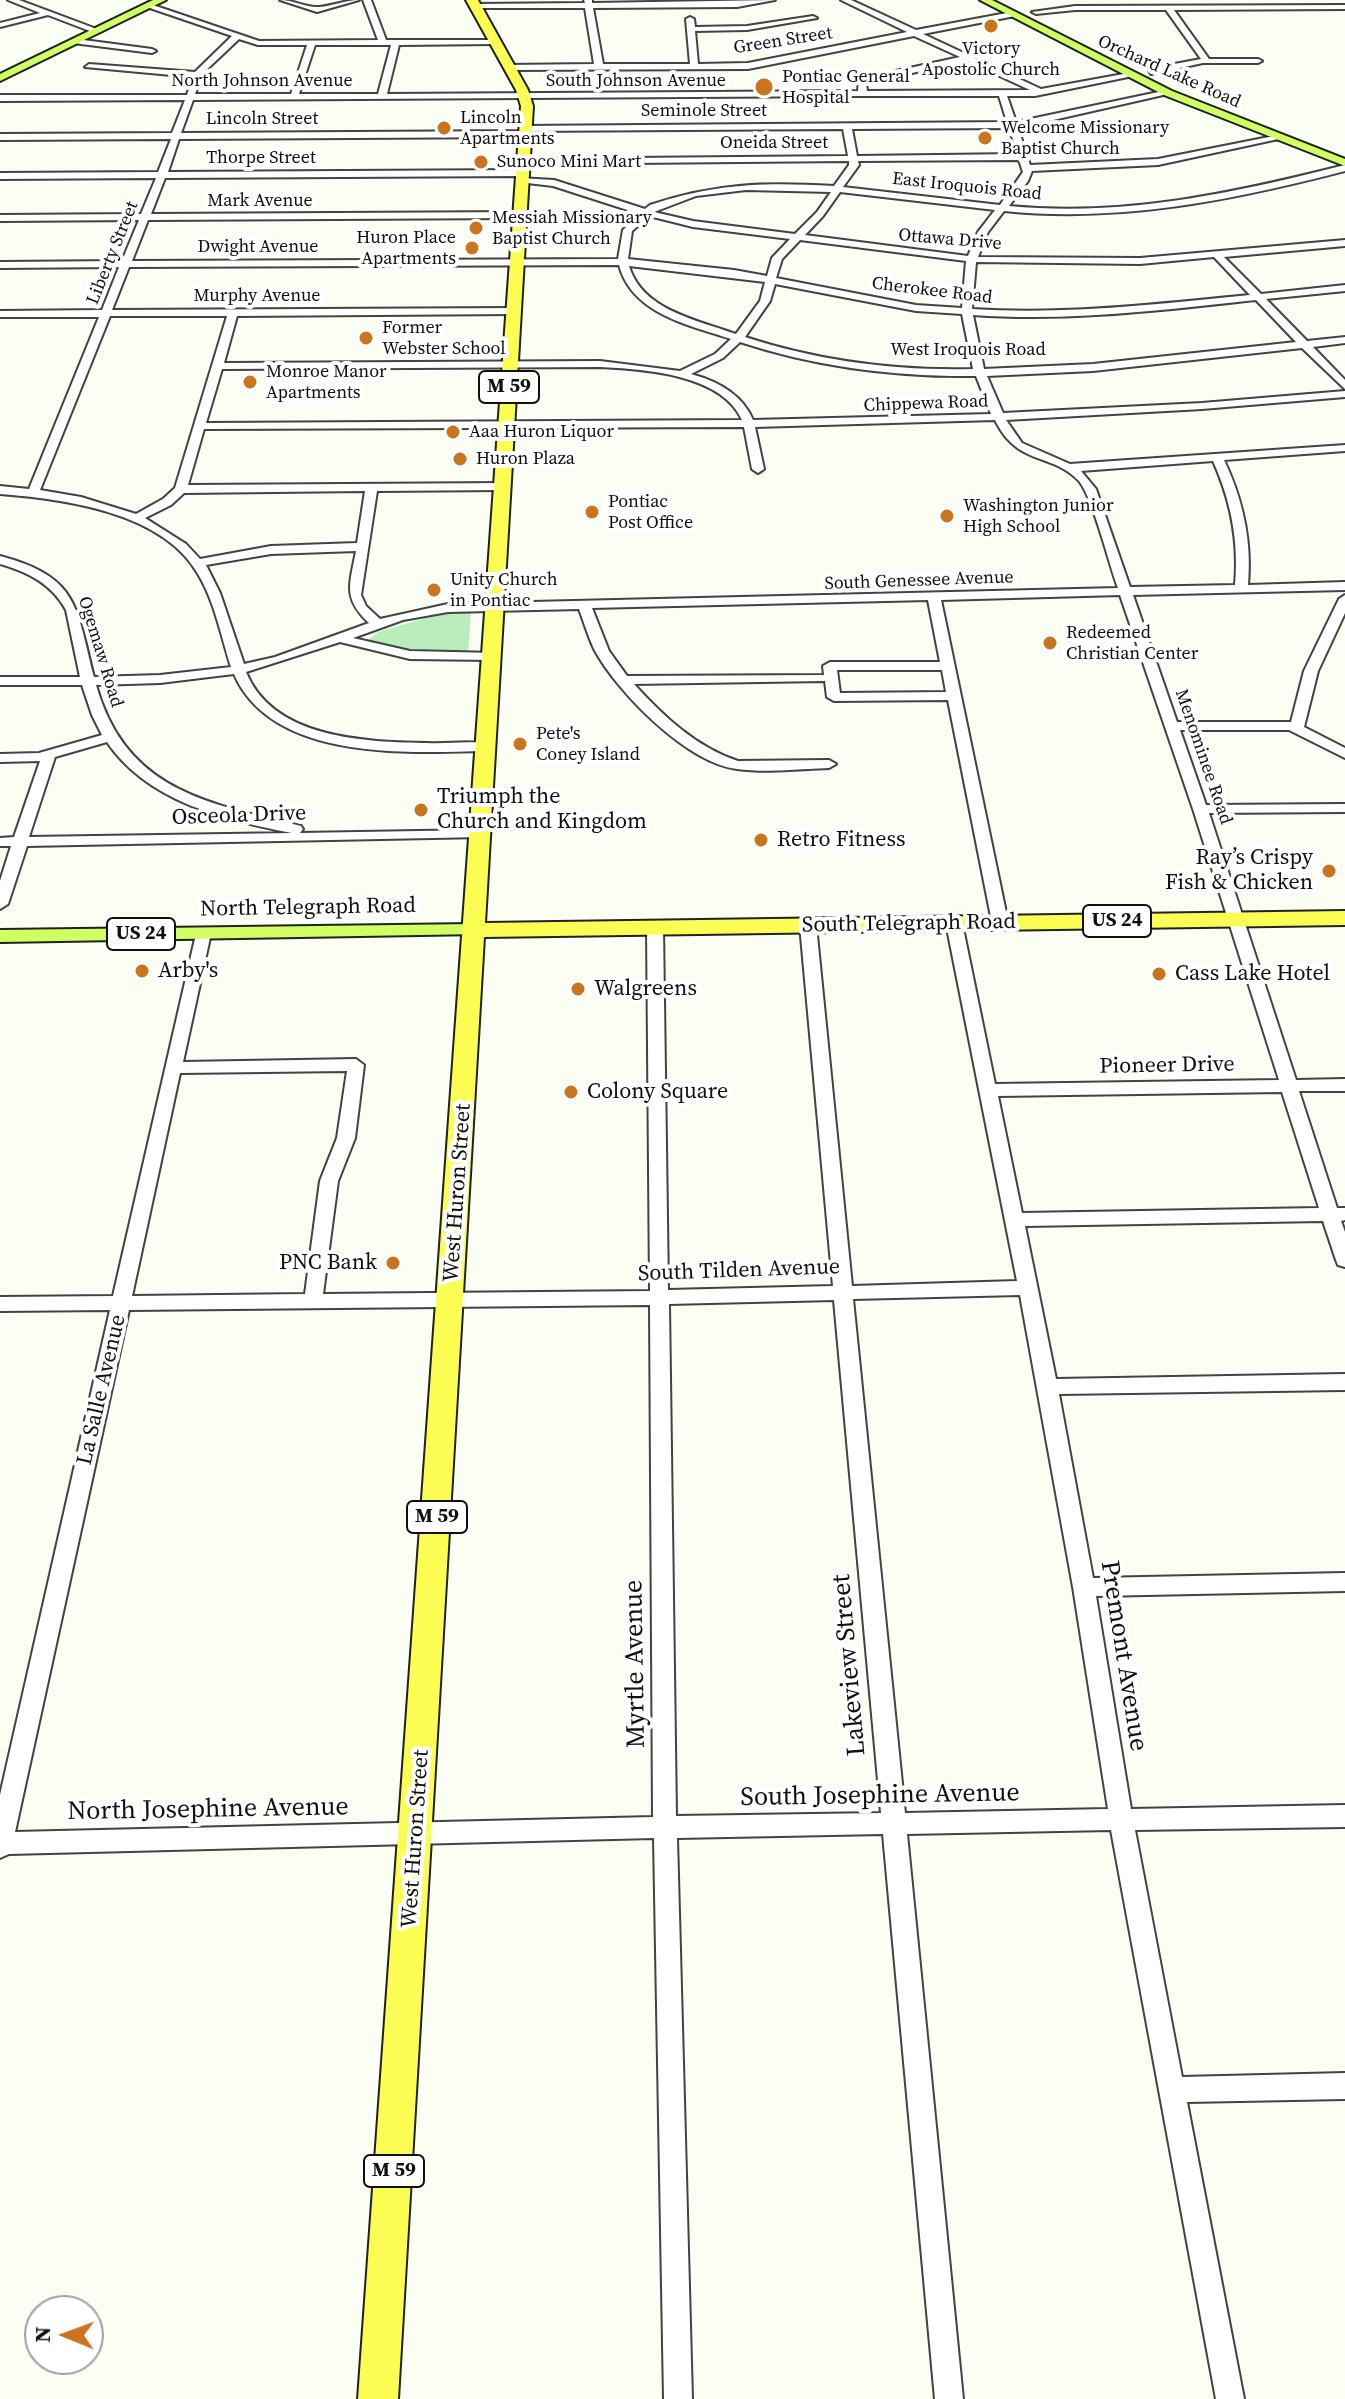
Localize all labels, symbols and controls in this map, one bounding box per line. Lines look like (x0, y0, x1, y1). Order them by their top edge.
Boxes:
marker: Victory Apostolic Church (982, 17, 1000, 35)
street label: Green Street (732, 23, 834, 59)
street label: Orchard Lake Road (1094, 31, 1244, 113)
place label: Victory Apostolic Church (922, 38, 1060, 80)
place label: Pontiac General Hospital (782, 66, 910, 108)
street label: North Johnson Avenue (171, 70, 353, 92)
street label: South Johnson Avenue (546, 70, 726, 92)
marker: Pontiac General Hospital (753, 76, 775, 98)
street label: Seminole Street (641, 100, 767, 122)
place label: Lincoln Apartments (460, 107, 555, 150)
street label: Lincoln Street (206, 108, 318, 130)
place label: Welcome Missionary Baptist Church (1001, 117, 1169, 160)
marker: Lincoln Apartments (435, 119, 453, 137)
marker: Welcome Missionary Baptist Church (976, 129, 994, 147)
street label: Oneida Street (720, 132, 828, 154)
street label: Thorpe Street (206, 147, 316, 169)
place label: Sunoco Mini Mart (497, 151, 641, 173)
marker: Sunoco Mini Mart (472, 153, 490, 171)
street label: East Iroquois Road (891, 168, 1043, 206)
street label: Mark Avenue (207, 190, 313, 212)
street label: Liberty Street (82, 198, 144, 308)
place label: Messiah Missionary Baptist Church (492, 207, 652, 250)
marker: Messiah Missionary Baptist Church (467, 219, 485, 237)
street label: Ottawa Drive (897, 225, 1003, 255)
place label: Huron Place Apartments (356, 227, 456, 270)
street label: Dwight Avenue (198, 236, 318, 258)
marker: Huron Place Apartments (463, 239, 481, 257)
street label: Cherokee Road (870, 273, 994, 309)
street label: Murphy Avenue (193, 285, 321, 307)
place label: Former Webster School (382, 317, 506, 360)
marker: Former Webster School (357, 329, 375, 347)
street label: West Iroquois Road (890, 339, 1046, 361)
place label: Monroe Manor Apartments (266, 361, 387, 404)
road number: M 59 (479, 371, 539, 403)
marker: Monroe Manor Apartments (241, 373, 259, 391)
street label: Chippewa Road (863, 391, 989, 417)
place label: Aaa Huron Liquor (469, 421, 614, 443)
marker: Aaa Huron Liquor (444, 423, 462, 441)
place label: Huron Plaza (476, 448, 575, 470)
marker: Huron Plaza (451, 450, 469, 468)
place label: Pontiac Post Office (608, 491, 693, 534)
place label: Washington Junior High School (963, 495, 1114, 538)
marker: Pontiac Post Office (583, 503, 601, 521)
marker: Washington Junior High School (938, 507, 956, 525)
street label: South Genessee Avenue (824, 567, 1014, 595)
place label: Unity Church in Pontiac (450, 569, 557, 612)
marker: Unity Church in Pontiac (425, 581, 443, 599)
street label: Ogemaw Road (73, 594, 127, 710)
place label: Redeemed Christian Center (1066, 622, 1198, 664)
marker: Redeemed Christian Center (1041, 634, 1059, 652)
street label: Menominee Road (1170, 687, 1236, 827)
place label: Pete's Coney Island (536, 723, 640, 766)
marker: Pete's Coney Island (511, 735, 529, 753)
place label: Triumph the Church and Kingdom (437, 784, 647, 836)
street label: Osceola Drive (171, 800, 307, 832)
marker: Triumph the Church and Kingdom (412, 801, 430, 819)
place label: Retro Fitness (777, 827, 906, 853)
marker: Retro Fitness (752, 831, 770, 849)
place label: Ray’s Crispy Fish & Chicken (1165, 845, 1313, 896)
marker: Ray’s Crispy Fish & Chicken (1320, 862, 1338, 880)
street label: North Telegraph Road (200, 893, 416, 923)
road number: US 24 (1083, 905, 1151, 937)
street label: South Telegraph Road (802, 909, 1016, 939)
road number: US 24 (107, 918, 175, 950)
place label: Arby's (158, 958, 218, 984)
place label: Cass Lake Hotel (1175, 961, 1330, 987)
marker: Arby's (133, 962, 151, 980)
marker: Cass Lake Hotel (1150, 965, 1168, 983)
place label: Walgreens (594, 976, 697, 1002)
marker: Walgreens (569, 980, 587, 998)
street label: Pioneer Drive (1099, 1052, 1235, 1080)
place label: Colony Square (587, 1079, 728, 1105)
marker: Colony Square (562, 1083, 580, 1101)
street label: West Huron Street (439, 1103, 477, 1283)
place label: PNC Bank (279, 1250, 377, 1276)
marker: PNC Bank (384, 1254, 402, 1272)
street label: South Tilden Avenue (637, 1254, 841, 1288)
street label: La Salle Avenue (72, 1312, 132, 1468)
road number: M 59 (407, 1501, 467, 1533)
street label: Premont Avenue (1093, 1559, 1153, 1753)
street label: Lakeview Street (827, 1573, 873, 1757)
street label: Myrtle Avenue (619, 1580, 653, 1748)
street label: West Huron Street (397, 1749, 435, 1929)
street label: South Josephine Avenue (740, 1778, 1020, 1814)
street label: North Josephine Avenue (67, 1792, 349, 1828)
road number: M 59 (364, 2155, 424, 2187)
north arrow (24, 2295, 104, 2375)
text: N (27, 2326, 57, 2343)

